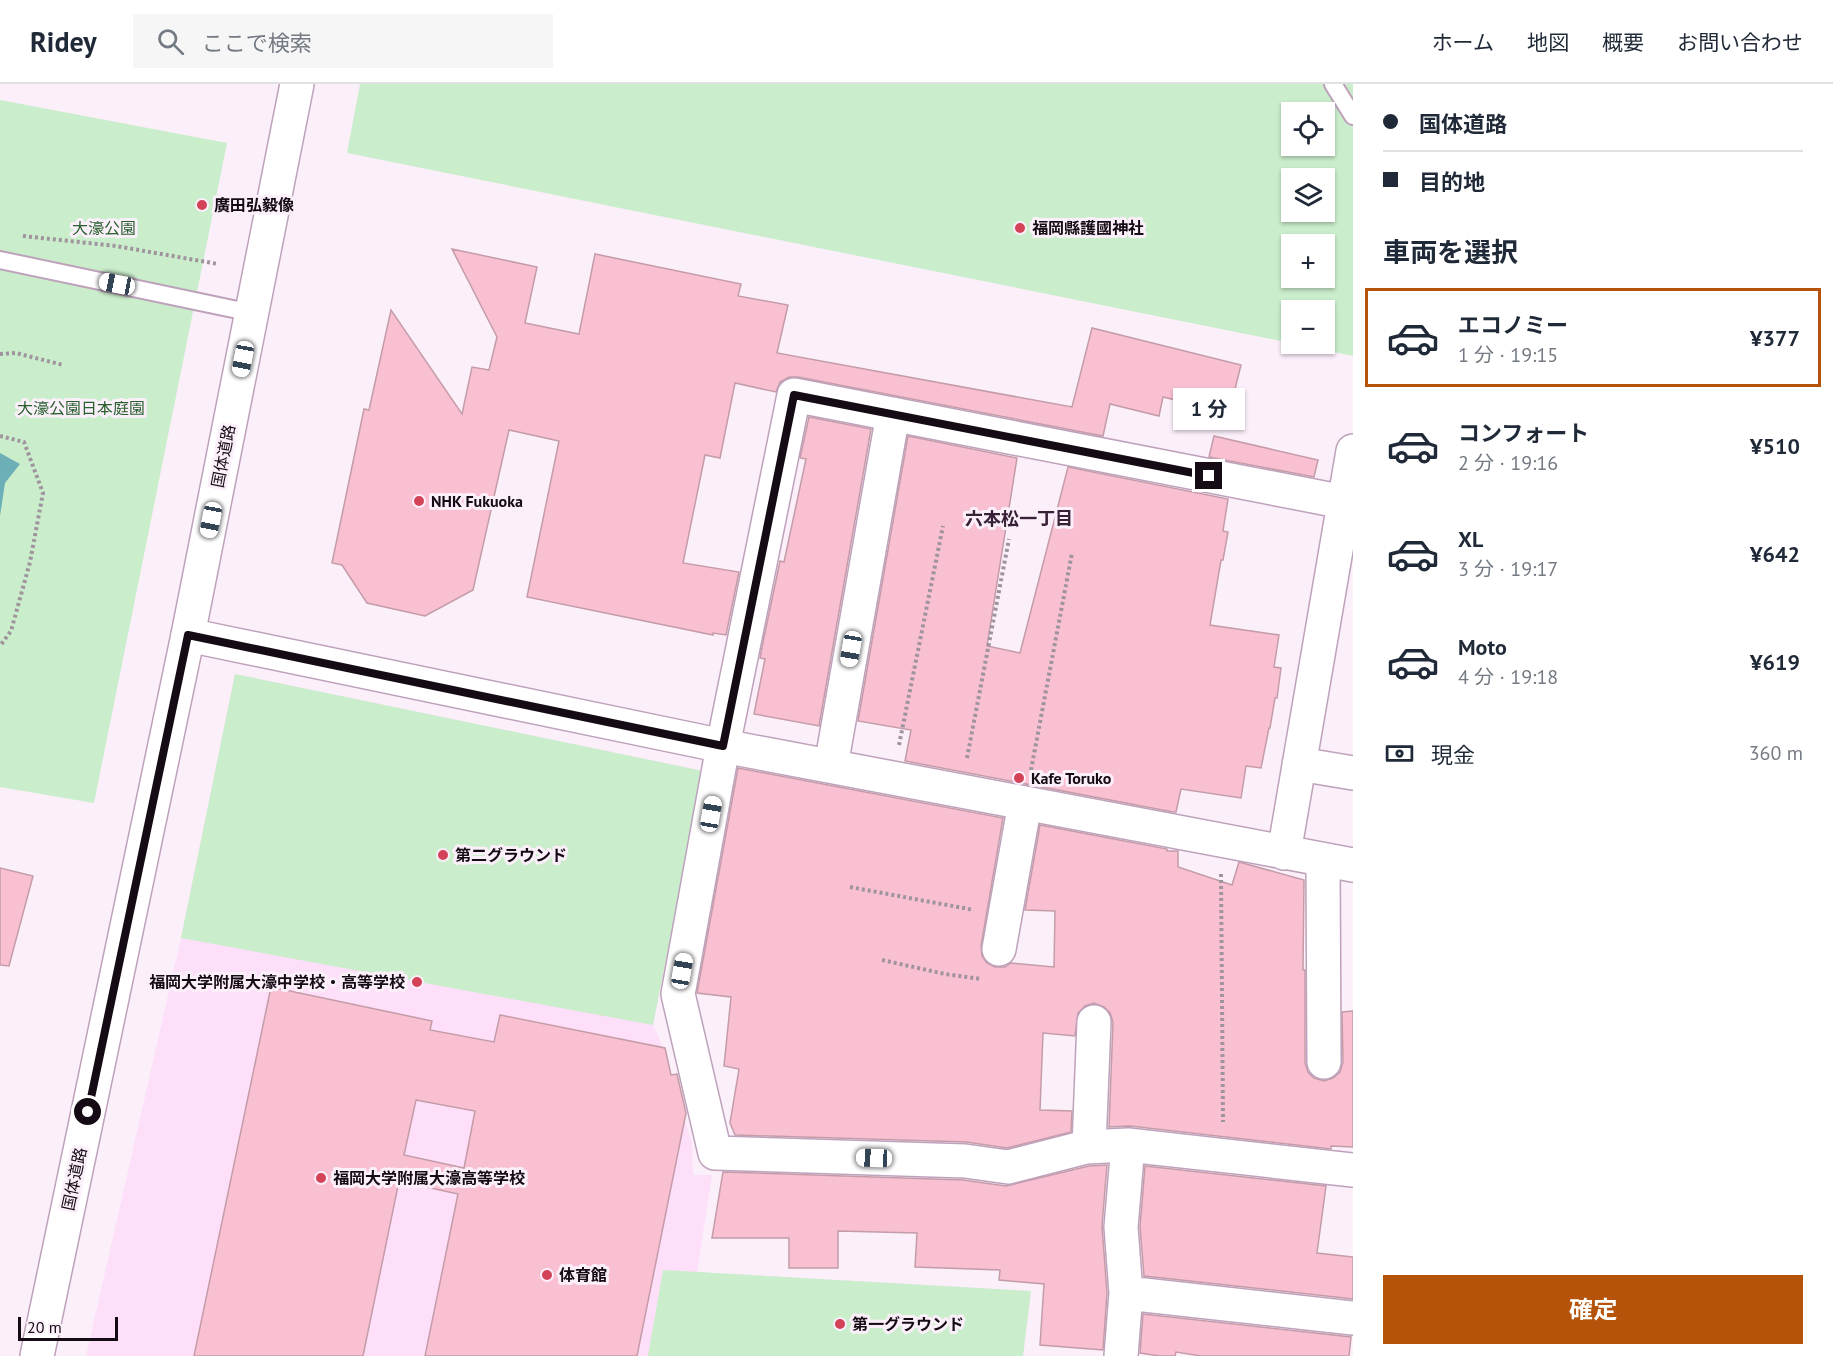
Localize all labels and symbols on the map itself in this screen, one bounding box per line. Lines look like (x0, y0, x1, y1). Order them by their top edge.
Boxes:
place label: 廣田弘毅像 (214, 195, 294, 215)
marker: 廣田弘毅像 (195, 198, 209, 212)
park label: 大濠公園 (72, 218, 136, 238)
place label: 福岡縣護國神社 (1032, 218, 1144, 238)
marker: 福岡縣護國神社 (1013, 221, 1027, 235)
car (98, 272, 136, 296)
car (231, 340, 255, 378)
callout: 1 分 (1173, 389, 1245, 431)
park label: 大濠公園日本庭園 (17, 398, 145, 418)
street label: 国体道路 (207, 423, 239, 489)
route end (1195, 462, 1222, 489)
place label: NHK Fukuoka (431, 491, 523, 511)
marker: NHK Fukuoka (412, 494, 426, 508)
car (199, 501, 223, 539)
district label: 六本松一丁目 (965, 507, 1073, 530)
car (839, 630, 863, 668)
place label: Kafe Toruko (1031, 768, 1112, 788)
marker: Kafe Toruko (1012, 771, 1026, 785)
car (699, 795, 723, 833)
place label: 第二グラウンド (455, 845, 567, 865)
marker: 第二グラウンド (436, 848, 450, 862)
car (670, 952, 694, 990)
place label: 福岡大学附属大濠中学校・高等学校 (149, 972, 405, 992)
marker: 福岡大学附属大濠中学校・高等学校 (410, 975, 424, 989)
route start (74, 1098, 101, 1125)
street label: 国体道路 (58, 1146, 90, 1212)
car (856, 1148, 892, 1168)
place label: 福岡大学附属大濠高等学校 (333, 1168, 525, 1188)
marker: 福岡大学附属大濠高等学校 (314, 1171, 328, 1185)
place label: 体育館 (559, 1265, 607, 1285)
marker: 体育館 (540, 1268, 554, 1282)
scale bar (18, 1314, 118, 1342)
place label: 第一グラウンド (852, 1314, 964, 1334)
marker: 第一グラウンド (833, 1317, 847, 1331)

